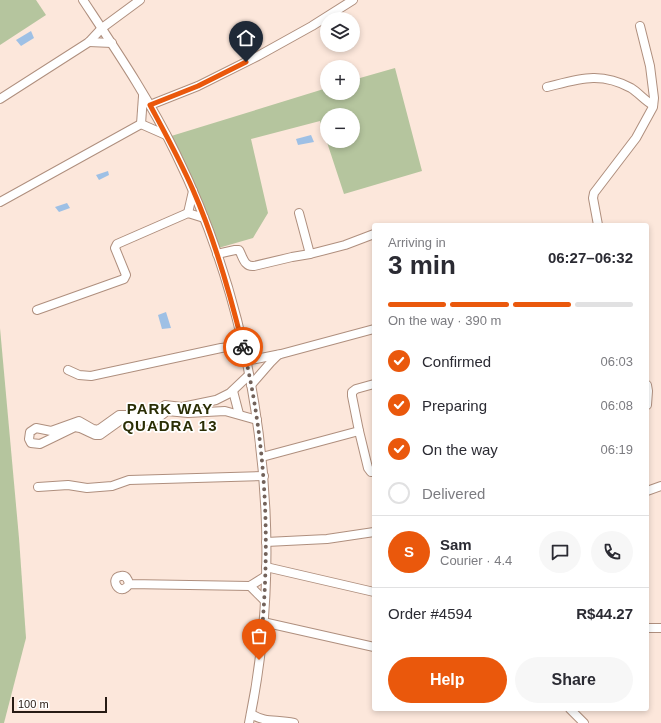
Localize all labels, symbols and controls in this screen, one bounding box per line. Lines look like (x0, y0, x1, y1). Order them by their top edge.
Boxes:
map controls (320, 12, 360, 148)
button: layers (320, 12, 360, 52)
pin (229, 21, 263, 62)
icon: home (235, 27, 257, 49)
button: + (320, 60, 360, 100)
button: − (320, 108, 360, 148)
text: Arriving in (388, 235, 446, 250)
text: 06:27–06:32 (548, 249, 633, 266)
text: 3 min (388, 250, 456, 280)
text: On the way · 390 m (388, 313, 501, 328)
courier (223, 327, 263, 367)
icon: bike (232, 336, 254, 358)
icon: check (388, 350, 410, 372)
text: Confirmed (422, 353, 491, 370)
text: 06:03 (600, 354, 633, 369)
icon: check (388, 394, 410, 416)
text: Preparing (422, 397, 487, 414)
text: 06:08 (600, 398, 633, 413)
district label: PARK WAY QUADRA 13 (122, 400, 218, 434)
icon: check (388, 438, 410, 460)
text: On the way (422, 441, 498, 458)
text: 06:19 (600, 442, 633, 457)
text: Delivered (422, 485, 485, 502)
button: chat (539, 531, 581, 573)
button: phone (591, 531, 633, 573)
text: Sam (440, 536, 472, 553)
text: S (404, 543, 414, 560)
text: Courier · 4.4 (440, 553, 512, 568)
text: Order #4594 (388, 605, 472, 622)
text: R$44.27 (576, 605, 633, 622)
pin (242, 619, 276, 660)
icon: bag (248, 625, 270, 647)
button: Help (388, 657, 507, 703)
button: Share (515, 657, 633, 703)
scale bar (12, 695, 107, 714)
text: 100 m (18, 698, 49, 710)

